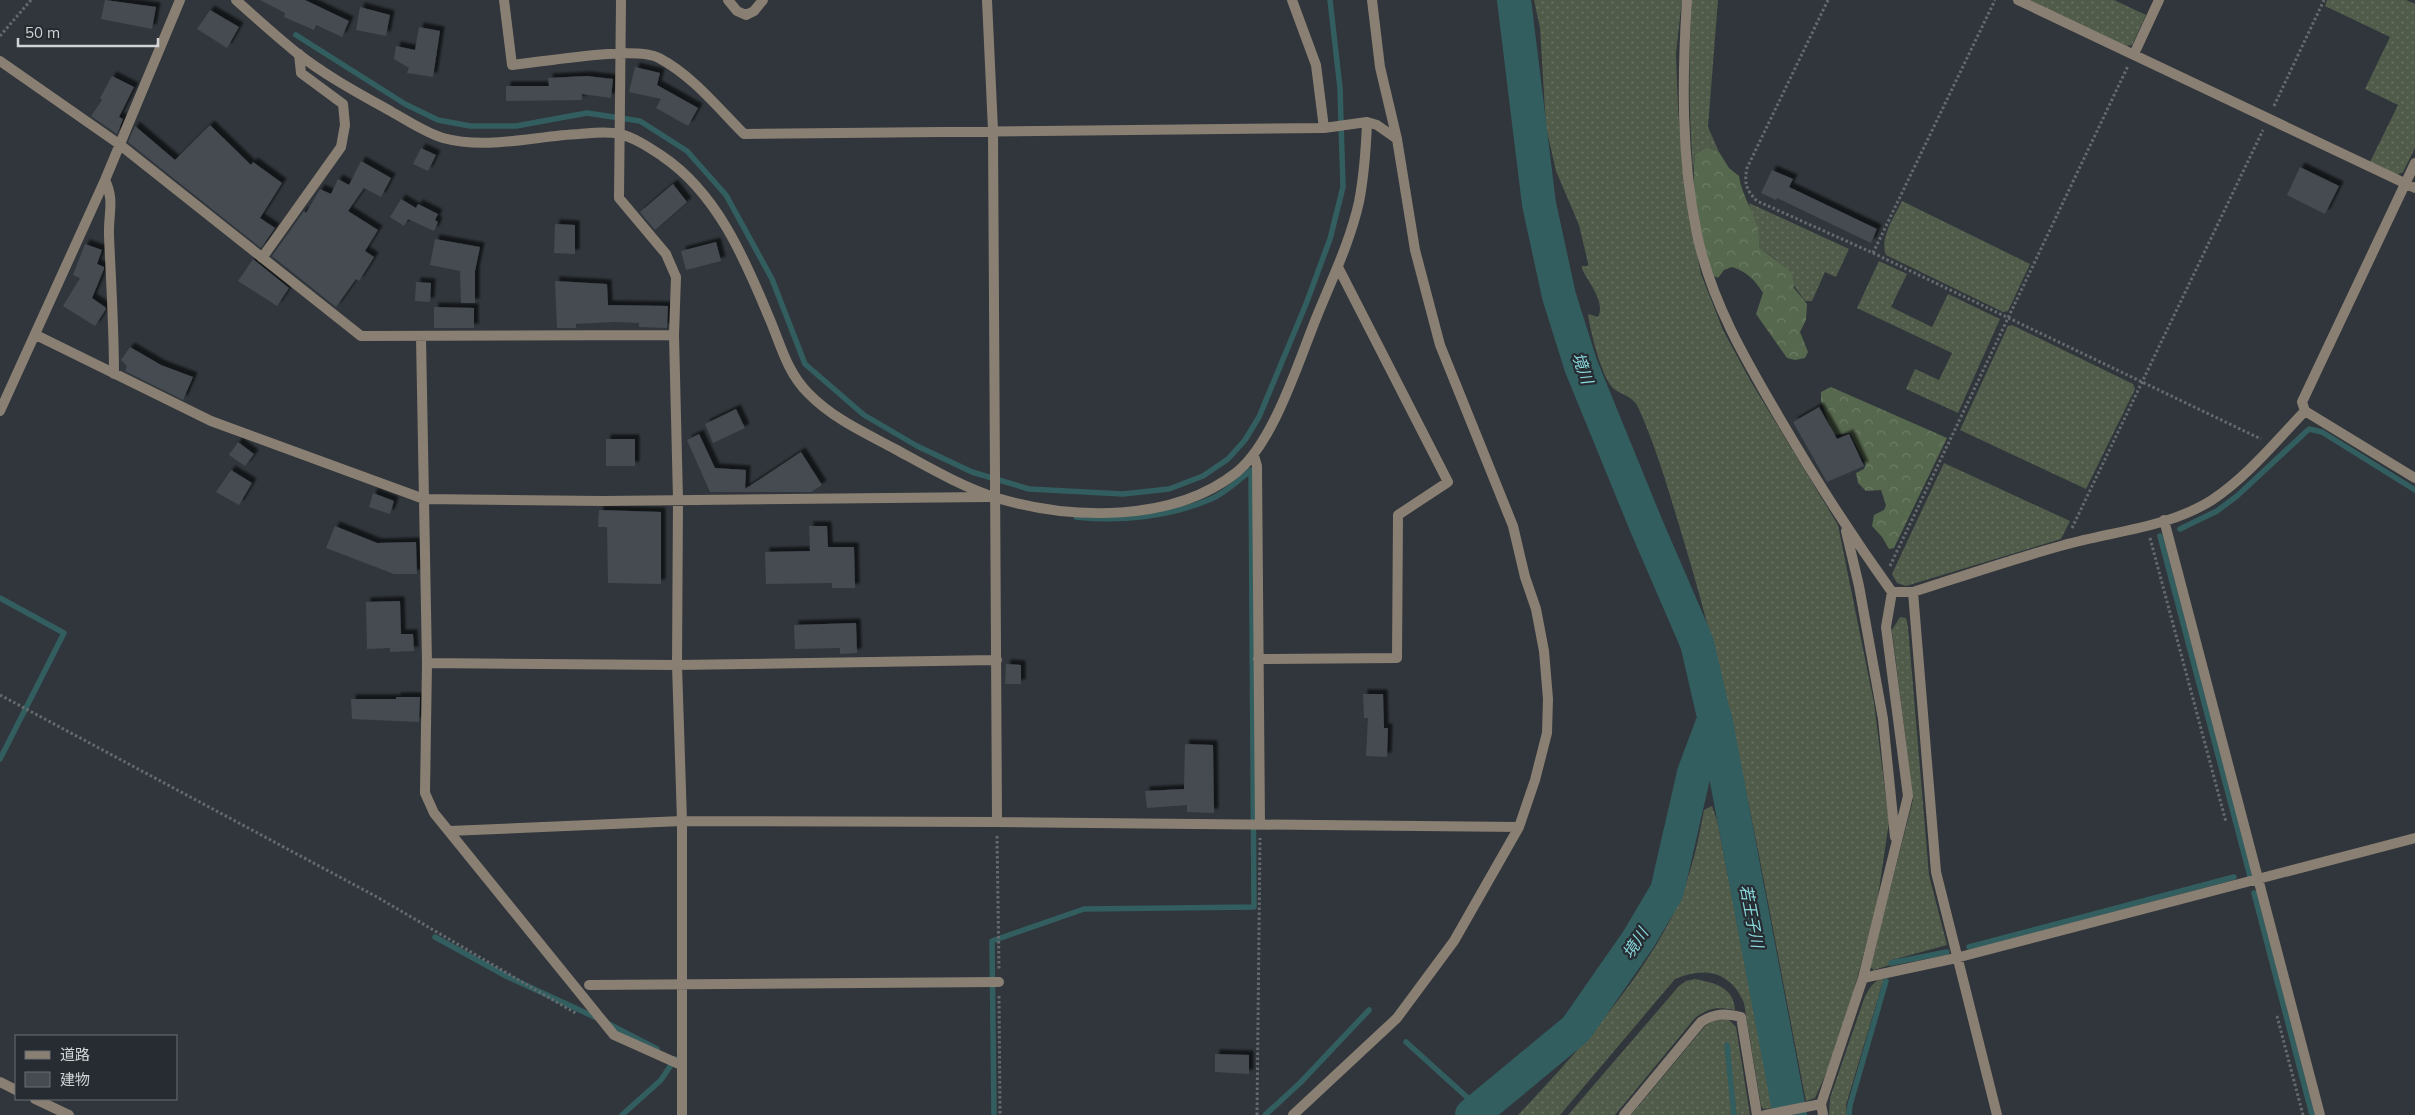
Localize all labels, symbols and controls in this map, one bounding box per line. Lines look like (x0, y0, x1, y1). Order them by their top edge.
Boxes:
scale bar (18, 15, 158, 47)
text: 50 m (25, 23, 60, 42)
water label: 境川 (1568, 350, 1599, 388)
water label: 若王子川 (1736, 883, 1768, 951)
water label: 境川 (1618, 922, 1653, 962)
legend (15, 1035, 178, 1100)
text: 道路 (60, 1045, 90, 1064)
text: 建物 (60, 1070, 90, 1089)

